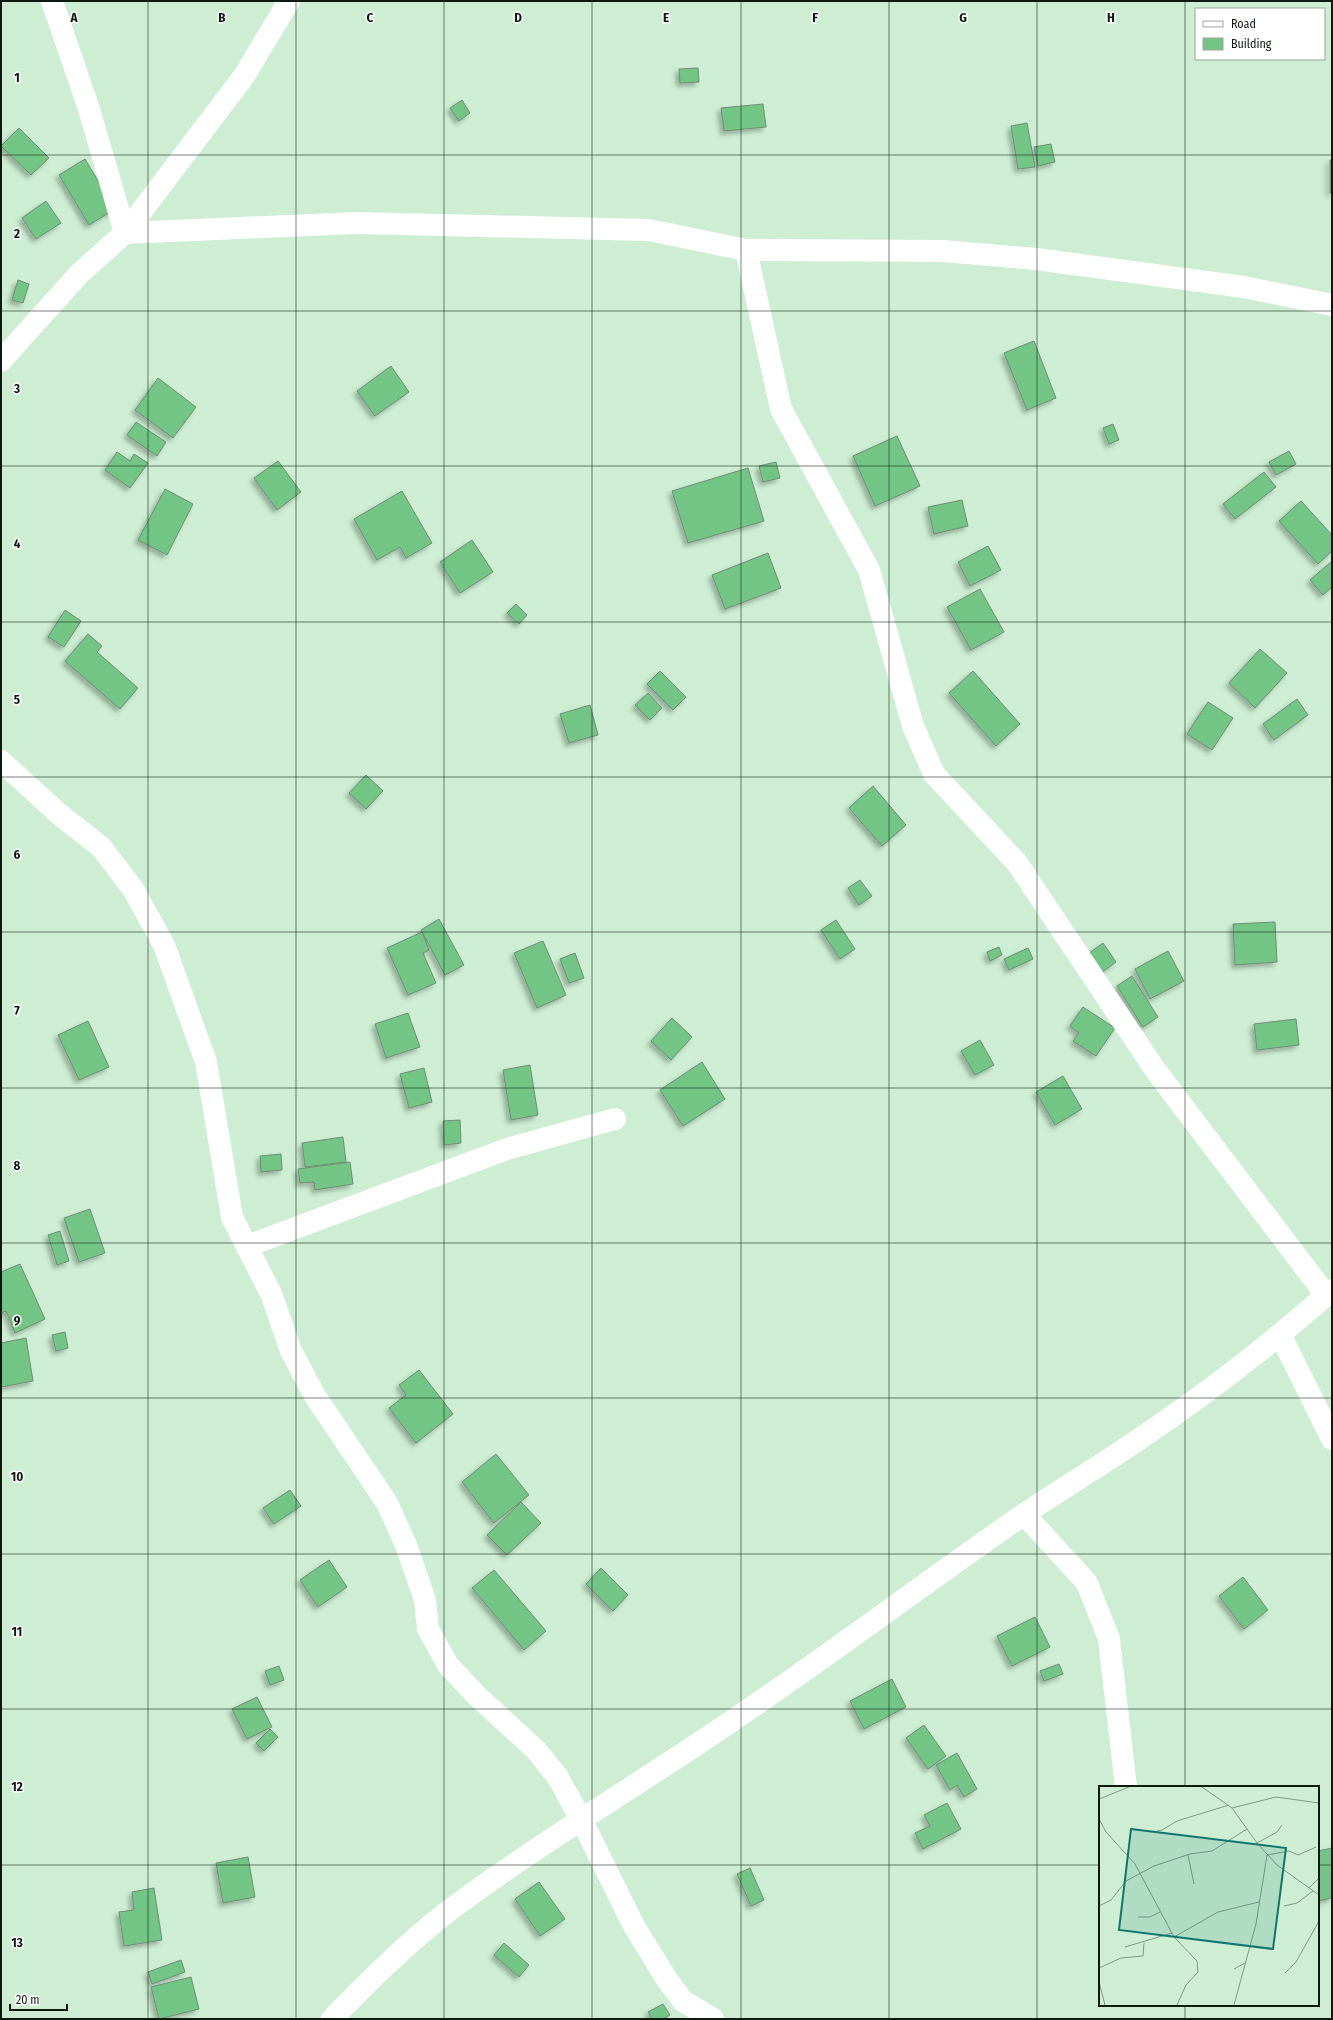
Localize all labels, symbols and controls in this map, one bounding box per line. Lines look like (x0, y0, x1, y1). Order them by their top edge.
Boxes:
legend (1195, 8, 1325, 60)
text: A (69, 10, 78, 25)
text: B (218, 10, 226, 25)
text: C (367, 10, 374, 25)
text: D (514, 10, 522, 25)
text: E (663, 10, 669, 25)
text: F (812, 10, 818, 25)
text: G (959, 10, 967, 25)
text: H (1107, 10, 1115, 25)
text: Road (1231, 17, 1256, 31)
text: Building (1231, 37, 1272, 51)
text: 1 (14, 70, 20, 85)
text: 2 (13, 226, 20, 241)
text: 3 (13, 381, 20, 396)
text: 4 (14, 536, 21, 551)
text: 5 (14, 692, 20, 707)
text: 6 (14, 847, 21, 862)
text: 7 (14, 1003, 20, 1018)
text: 8 (14, 1158, 21, 1173)
text: 9 (14, 1313, 21, 1328)
text: 10 (11, 1469, 23, 1484)
text: 11 (12, 1624, 22, 1639)
text: 12 (11, 1779, 23, 1794)
inset map (1099, 1786, 1319, 2006)
text: 13 (11, 1935, 23, 1950)
scale bar (10, 1986, 67, 2012)
text: 20 m (16, 1993, 40, 2007)

